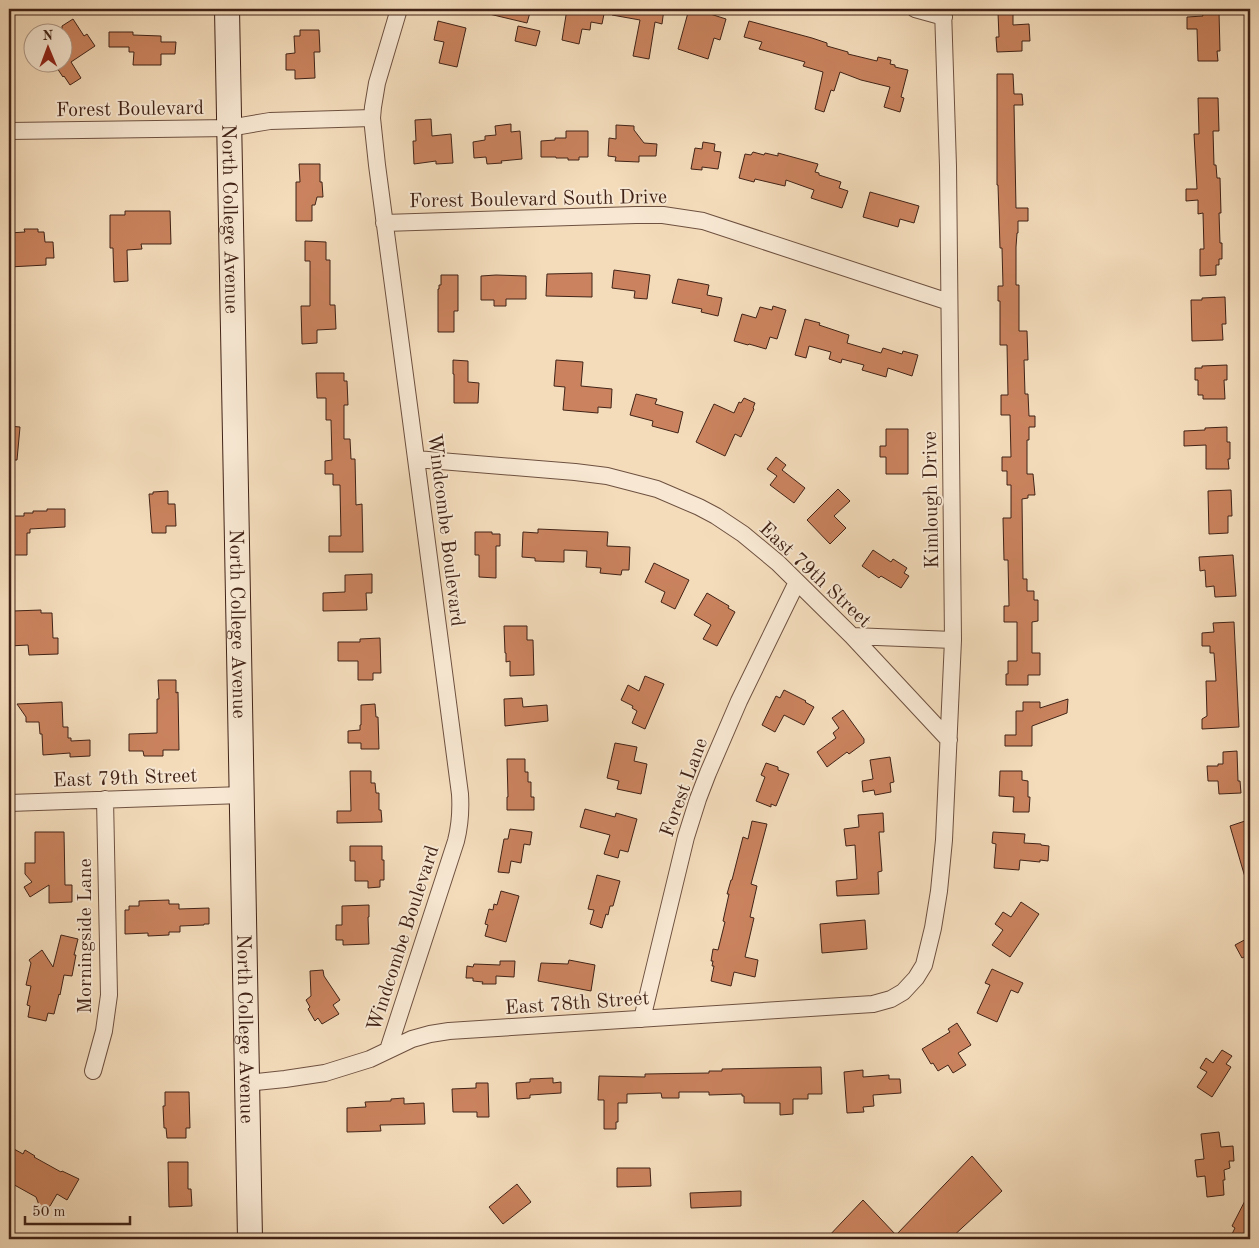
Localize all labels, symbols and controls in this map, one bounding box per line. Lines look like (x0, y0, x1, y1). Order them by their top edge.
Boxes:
north arrow (22, 22, 72, 72)
text: N (42, 29, 54, 43)
street label: Forest Boulevard (56, 99, 204, 121)
street label: North College Avenue (217, 124, 241, 314)
street label: Forest Boulevard South Drive (409, 188, 667, 212)
street label: Kimlough Drive (921, 431, 943, 569)
street label: Windcombe Boulevard (423, 433, 467, 628)
street label: East 79th Street (755, 519, 874, 632)
street label: North College Avenue (225, 529, 248, 719)
street label: Forest Lane (658, 735, 712, 840)
street label: East 79th Street (52, 766, 198, 792)
street label: Windcombe Boulevard (364, 843, 443, 1034)
street label: Morningside Lane (76, 858, 96, 1014)
street label: North College Avenue (232, 934, 256, 1124)
street label: East 78th Street (504, 989, 650, 1019)
scale bar (25, 1193, 130, 1225)
text: 50 m (32, 1205, 66, 1220)

